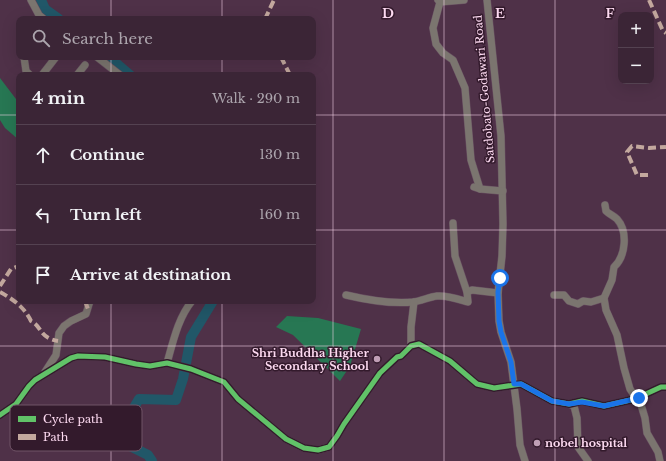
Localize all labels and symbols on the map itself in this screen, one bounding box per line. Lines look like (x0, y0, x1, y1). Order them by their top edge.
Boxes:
text: D (382, 5, 394, 22)
text: E (495, 5, 505, 22)
text: F (606, 5, 615, 22)
street label: Satdobato-Godawari Road (471, 14, 497, 164)
route start (491, 269, 509, 287)
place label: Shri Buddha Higher Secondary School (252, 346, 370, 373)
marker: Shri Buddha Higher Secondary School (372, 354, 382, 364)
route end (630, 389, 648, 407)
legend (10, 405, 142, 451)
text: Cycle path (43, 412, 103, 426)
text: Path (43, 430, 69, 444)
place label: nobel hospital (545, 436, 627, 450)
marker: nobel hospital (532, 438, 542, 448)

